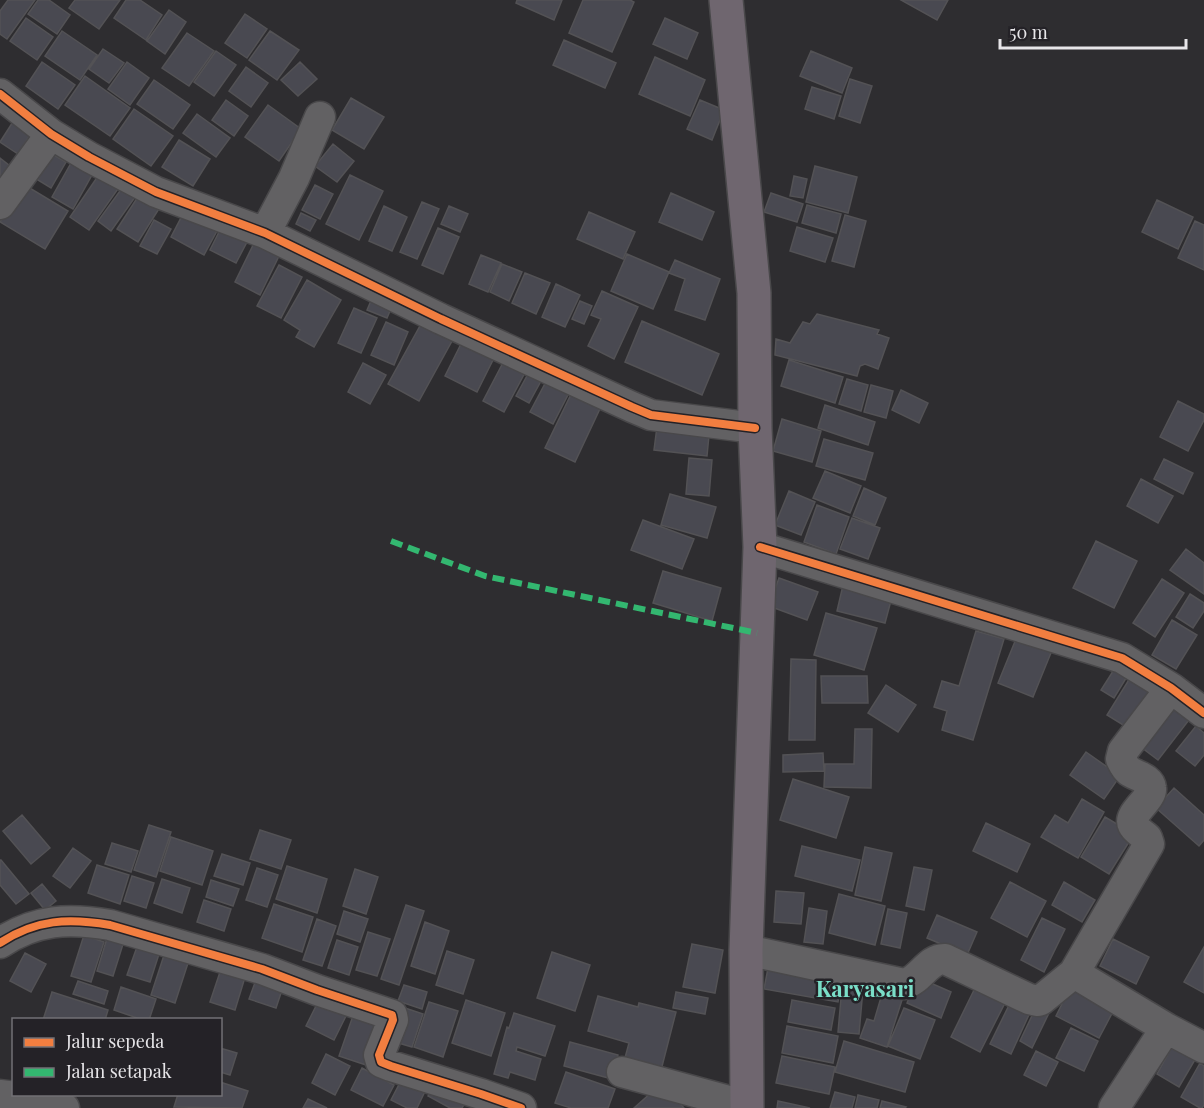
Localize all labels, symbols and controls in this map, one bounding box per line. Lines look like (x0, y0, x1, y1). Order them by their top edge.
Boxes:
scale bar (1000, 12, 1186, 50)
text: 50 m (1009, 20, 1048, 44)
district label: Karyasari (816, 973, 914, 1003)
legend (12, 1018, 222, 1096)
text: Jalur sepeda (65, 1029, 164, 1053)
text: Jalan setapak (65, 1059, 172, 1083)

